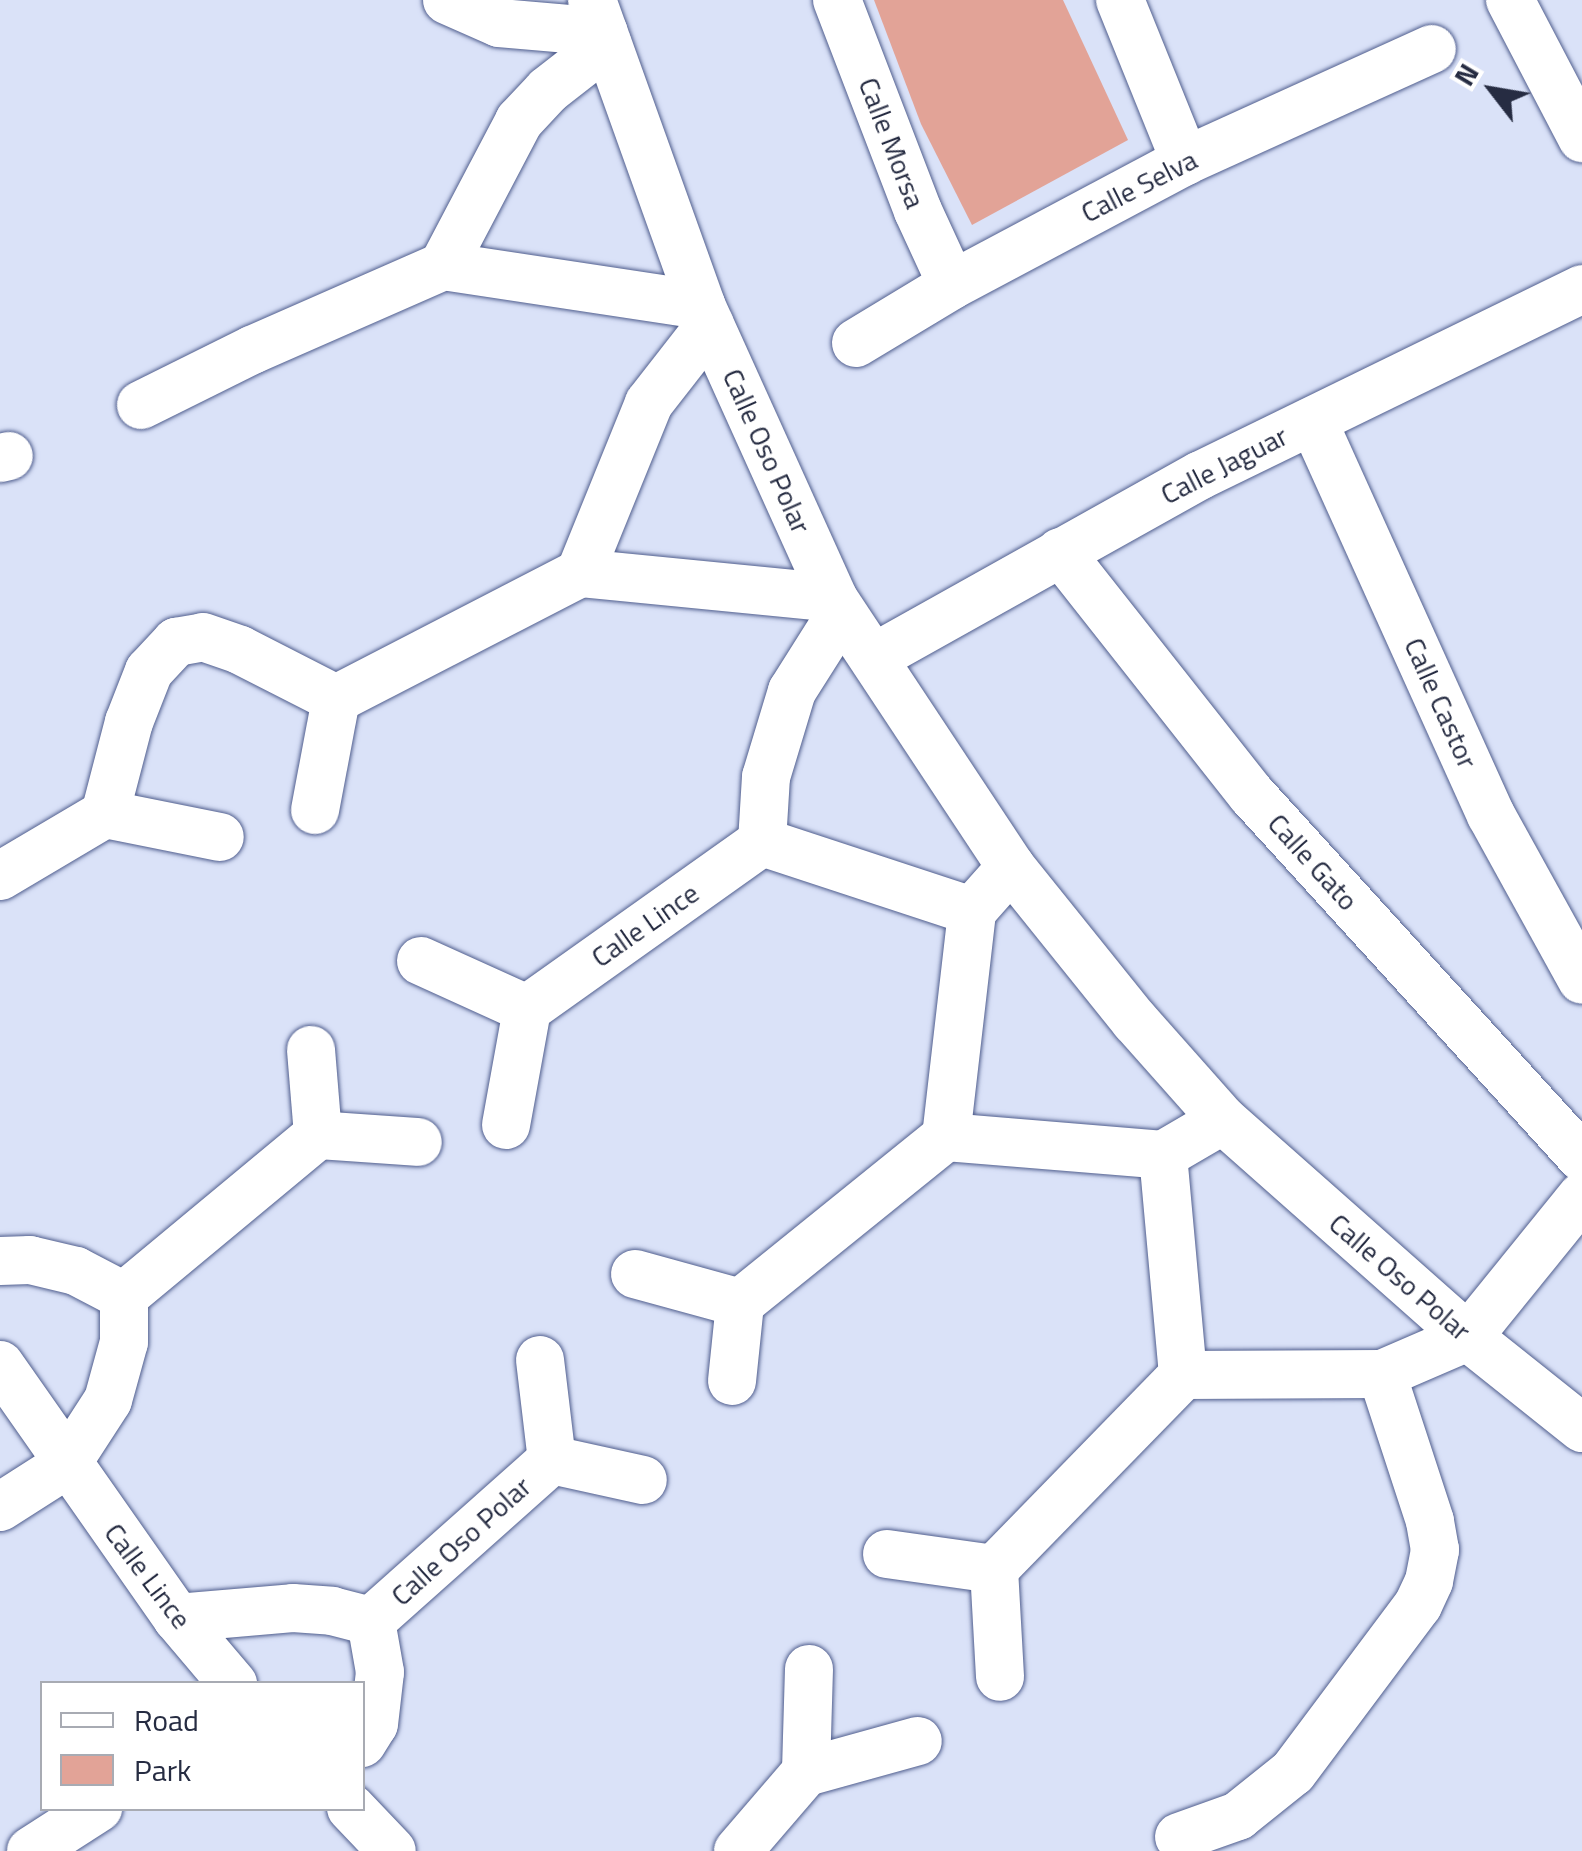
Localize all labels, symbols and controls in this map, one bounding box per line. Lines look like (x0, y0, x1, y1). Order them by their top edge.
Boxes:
north arrow (1442, 40, 1542, 140)
text: N (1442, 55, 1489, 94)
street label: Calle Morsa (852, 73, 932, 213)
street label: Calle Selva (1075, 143, 1203, 229)
street label: Calle Oso Polar (716, 364, 818, 538)
street label: Calle Jaguar (1155, 419, 1293, 511)
street label: Calle Castor (1397, 633, 1485, 773)
street label: Calle Gato (1261, 807, 1365, 917)
street label: Calle Lince (585, 876, 705, 974)
street label: Calle Oso Polar (1322, 1206, 1478, 1348)
street label: Calle Oso Polar (384, 1469, 538, 1613)
street label: Calle Lince (97, 1517, 199, 1635)
legend (40, 1681, 365, 1811)
text: Road (134, 1697, 199, 1743)
text: Park (134, 1747, 191, 1793)

